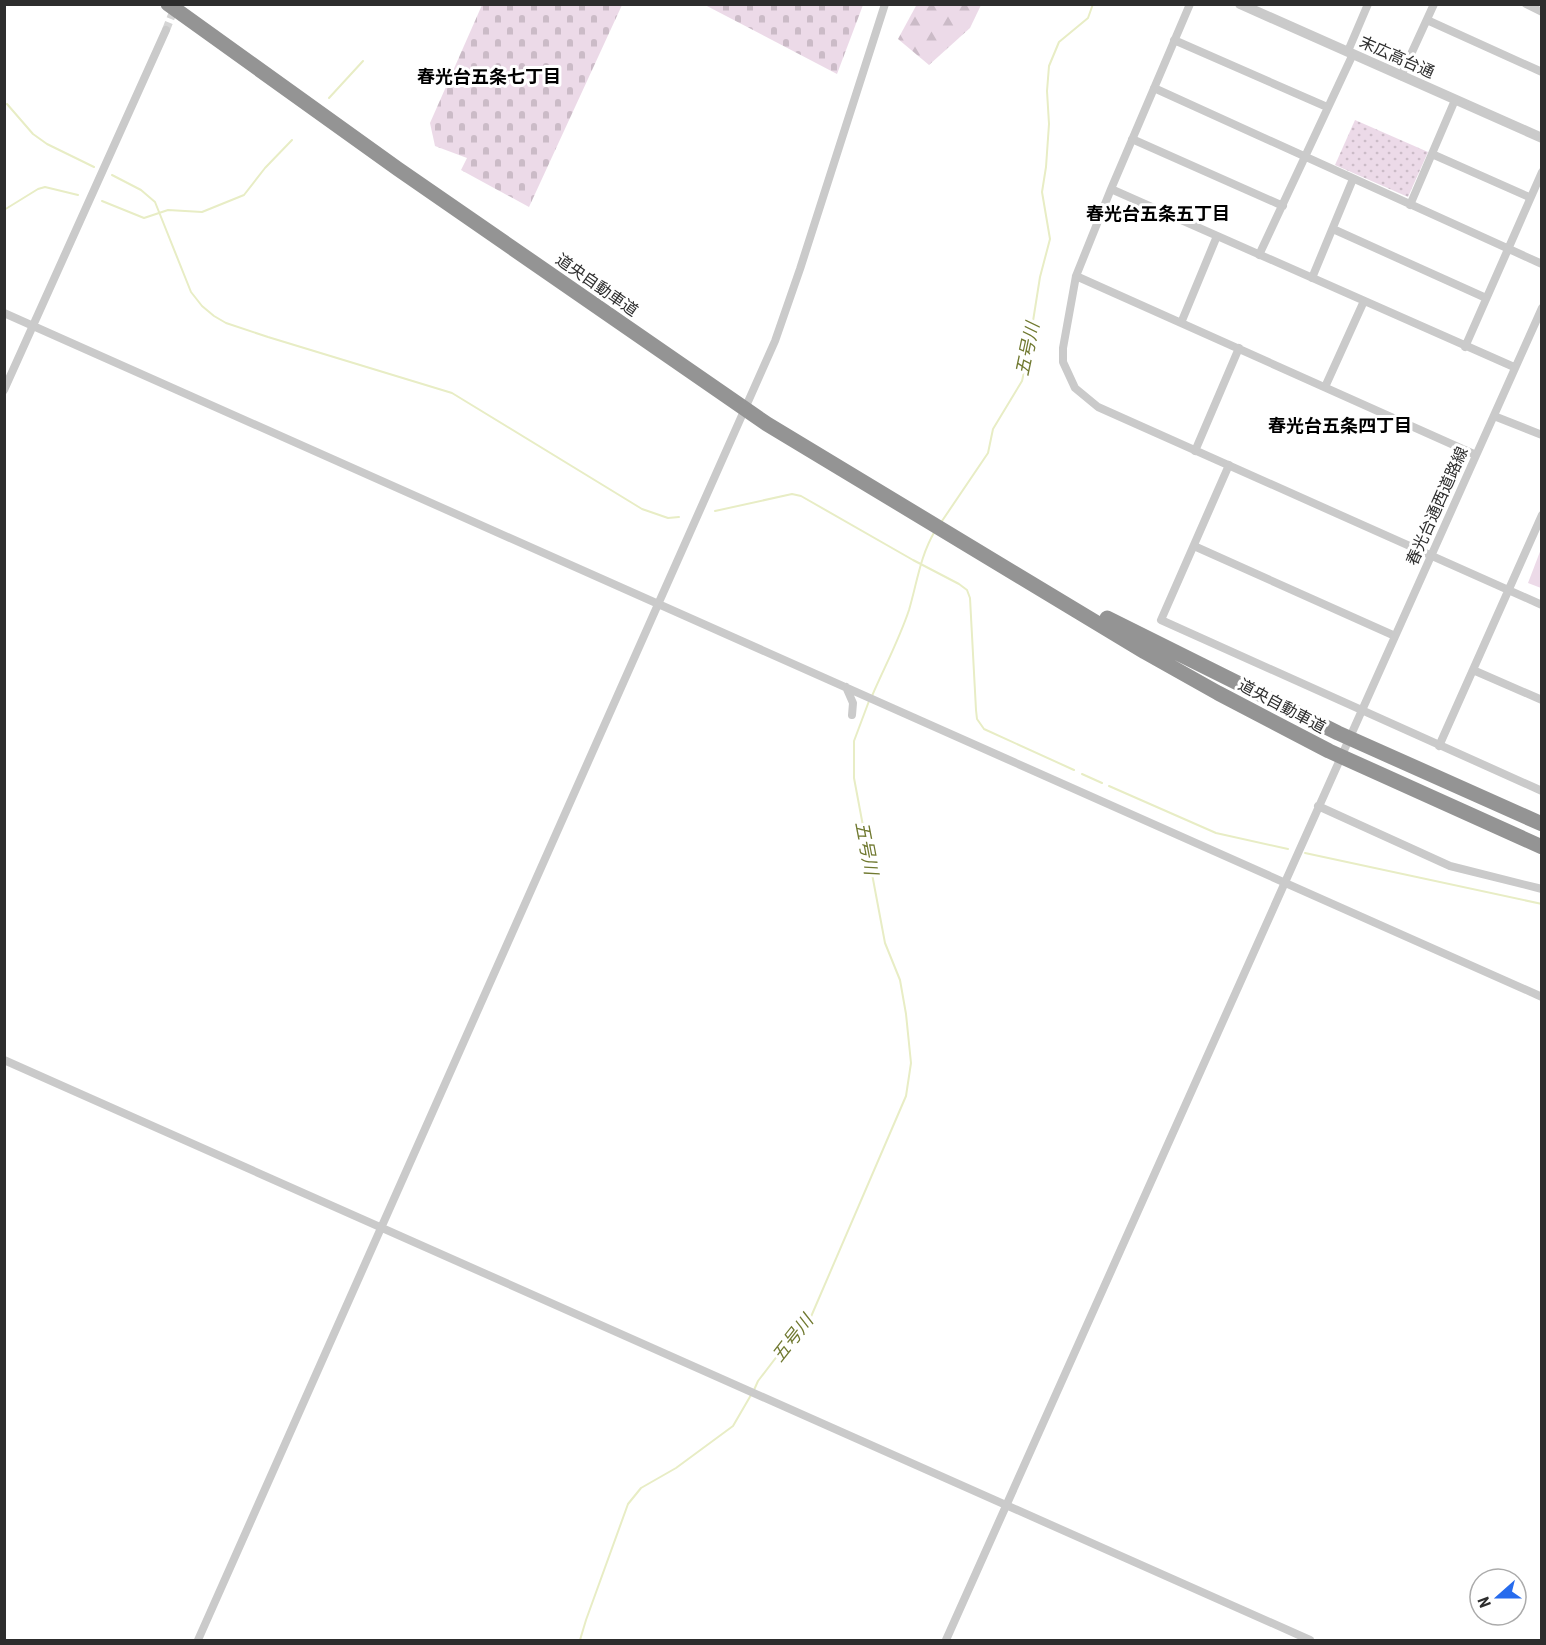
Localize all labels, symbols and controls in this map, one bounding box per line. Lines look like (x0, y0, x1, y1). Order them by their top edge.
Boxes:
street label: 末広高台通 (1357, 32, 1437, 82)
district label: 春光台五条七丁目 (417, 66, 561, 87)
district label: 春光台五条五丁目 (1086, 203, 1230, 224)
street label: 道央自動車道 (552, 250, 642, 320)
water label: 五号川 (1011, 318, 1043, 378)
district label: 春光台五条四丁目 (1268, 415, 1412, 436)
street label: 春光台通西道路線 (1402, 444, 1472, 568)
street label: 道央自動車道 (1235, 675, 1329, 737)
water label: 五号川 (852, 819, 883, 878)
water label: 五号川 (767, 1309, 818, 1366)
north arrow (1468, 1567, 1528, 1627)
text: N (1474, 1594, 1495, 1610)

